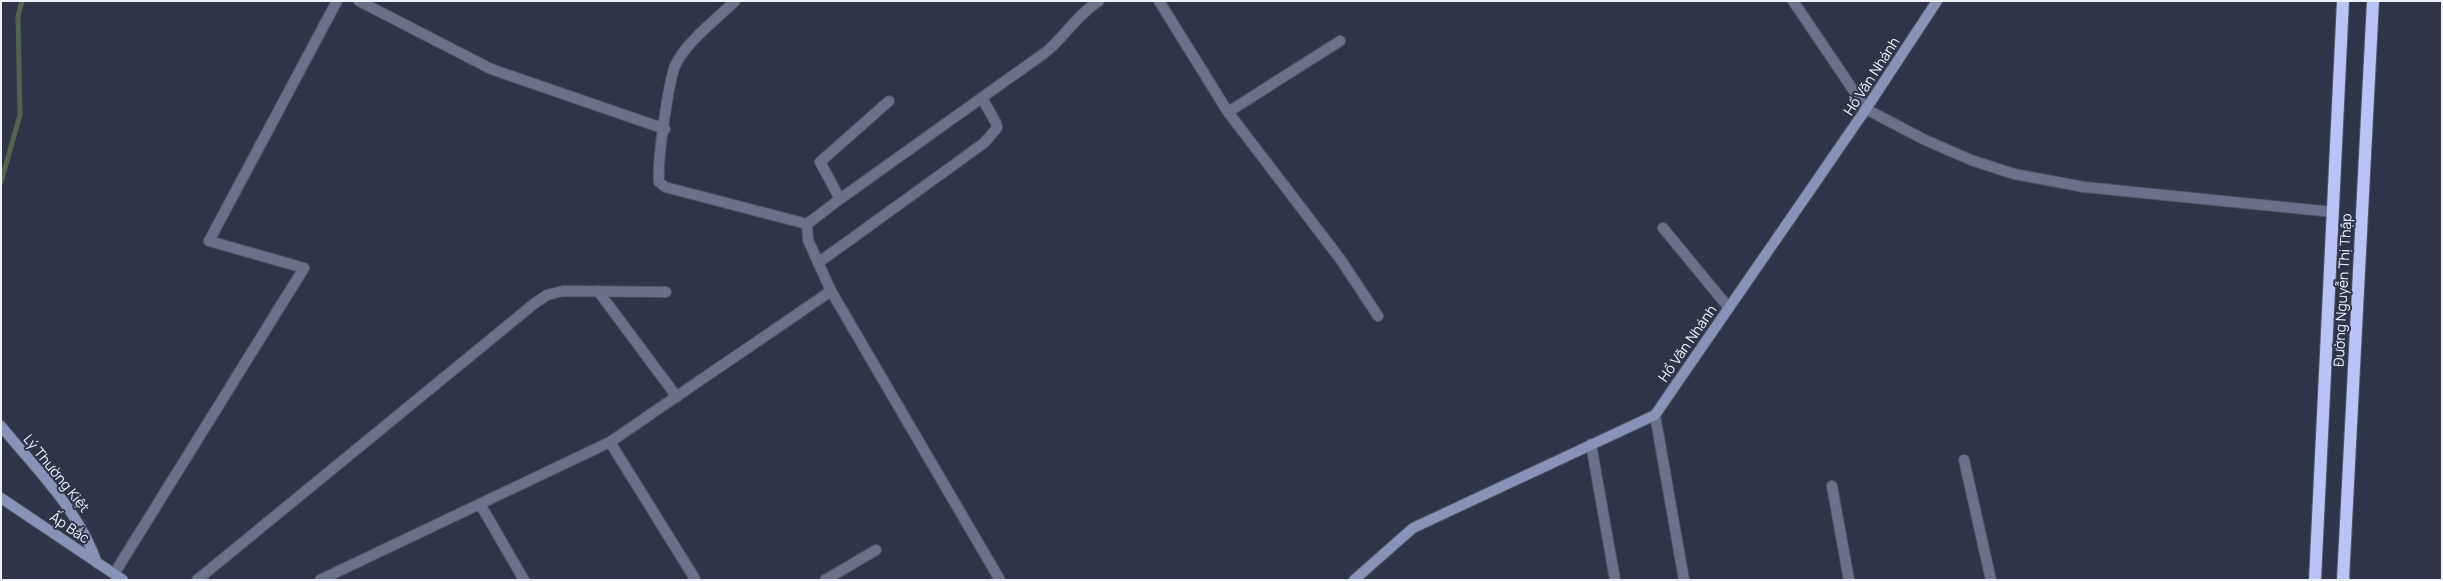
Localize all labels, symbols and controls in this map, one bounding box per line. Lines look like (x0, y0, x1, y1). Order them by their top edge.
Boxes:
street label: Hồ Văn Nhánh (1839, 33, 1903, 119)
street label: Đường Nguyễn Thị Thập (2328, 213, 2356, 367)
street label: Hồ Văn Nhánh (1653, 301, 1721, 385)
street label: Lý Thường Kiệt (20, 430, 94, 516)
street label: Ấp Bắc (46, 506, 94, 547)

